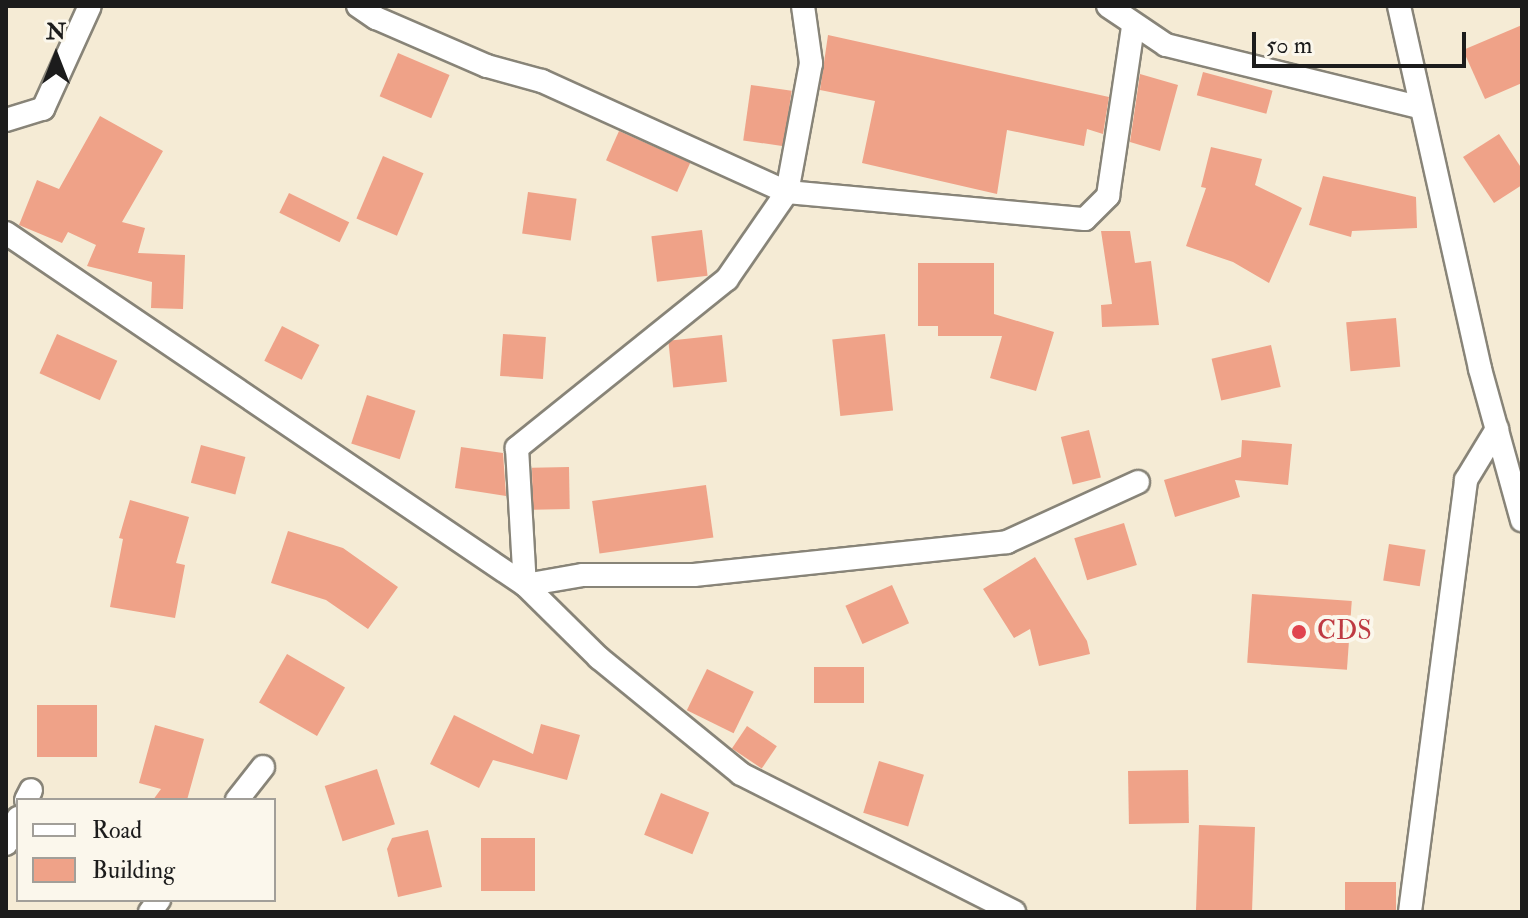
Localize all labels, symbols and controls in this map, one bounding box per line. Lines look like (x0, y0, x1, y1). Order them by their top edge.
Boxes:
north arrow (16, 16, 96, 96)
scale bar (1256, 16, 1470, 66)
text: N (46, 18, 66, 46)
text: 50 m (1266, 30, 1312, 61)
place label: CDS (1317, 616, 1372, 648)
marker: CDS (1288, 621, 1310, 643)
legend (16, 798, 276, 902)
text: Road (92, 815, 142, 846)
text: Building (92, 855, 175, 886)

